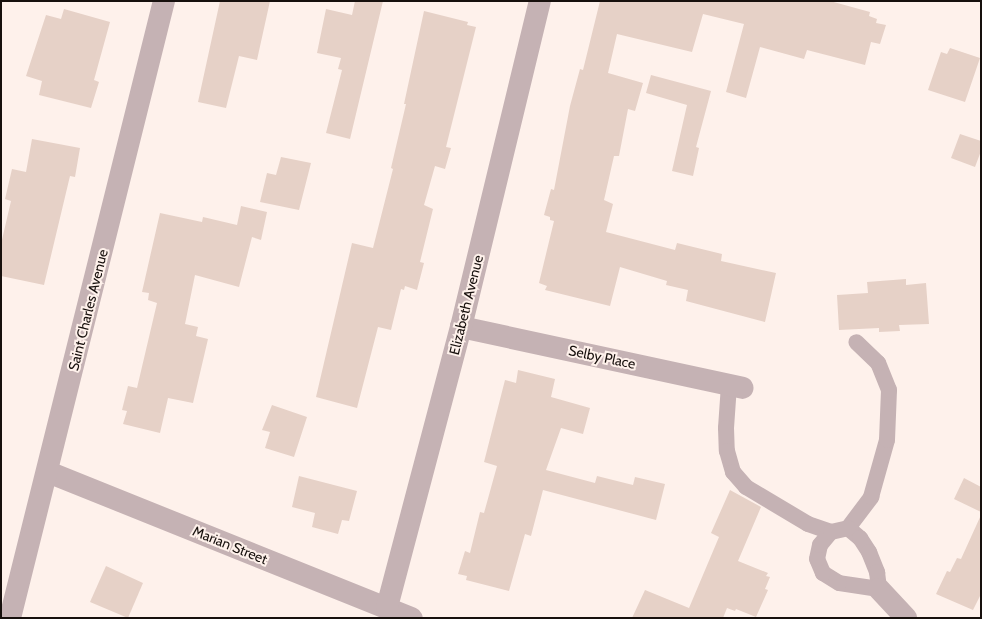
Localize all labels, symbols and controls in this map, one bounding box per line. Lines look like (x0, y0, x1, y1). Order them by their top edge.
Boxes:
street label: Saint Charles Avenue (65, 248, 111, 372)
street label: Elizabeth Avenue (445, 253, 487, 357)
street label: Selby Place (567, 342, 637, 372)
street label: Marian Street (190, 522, 270, 568)

